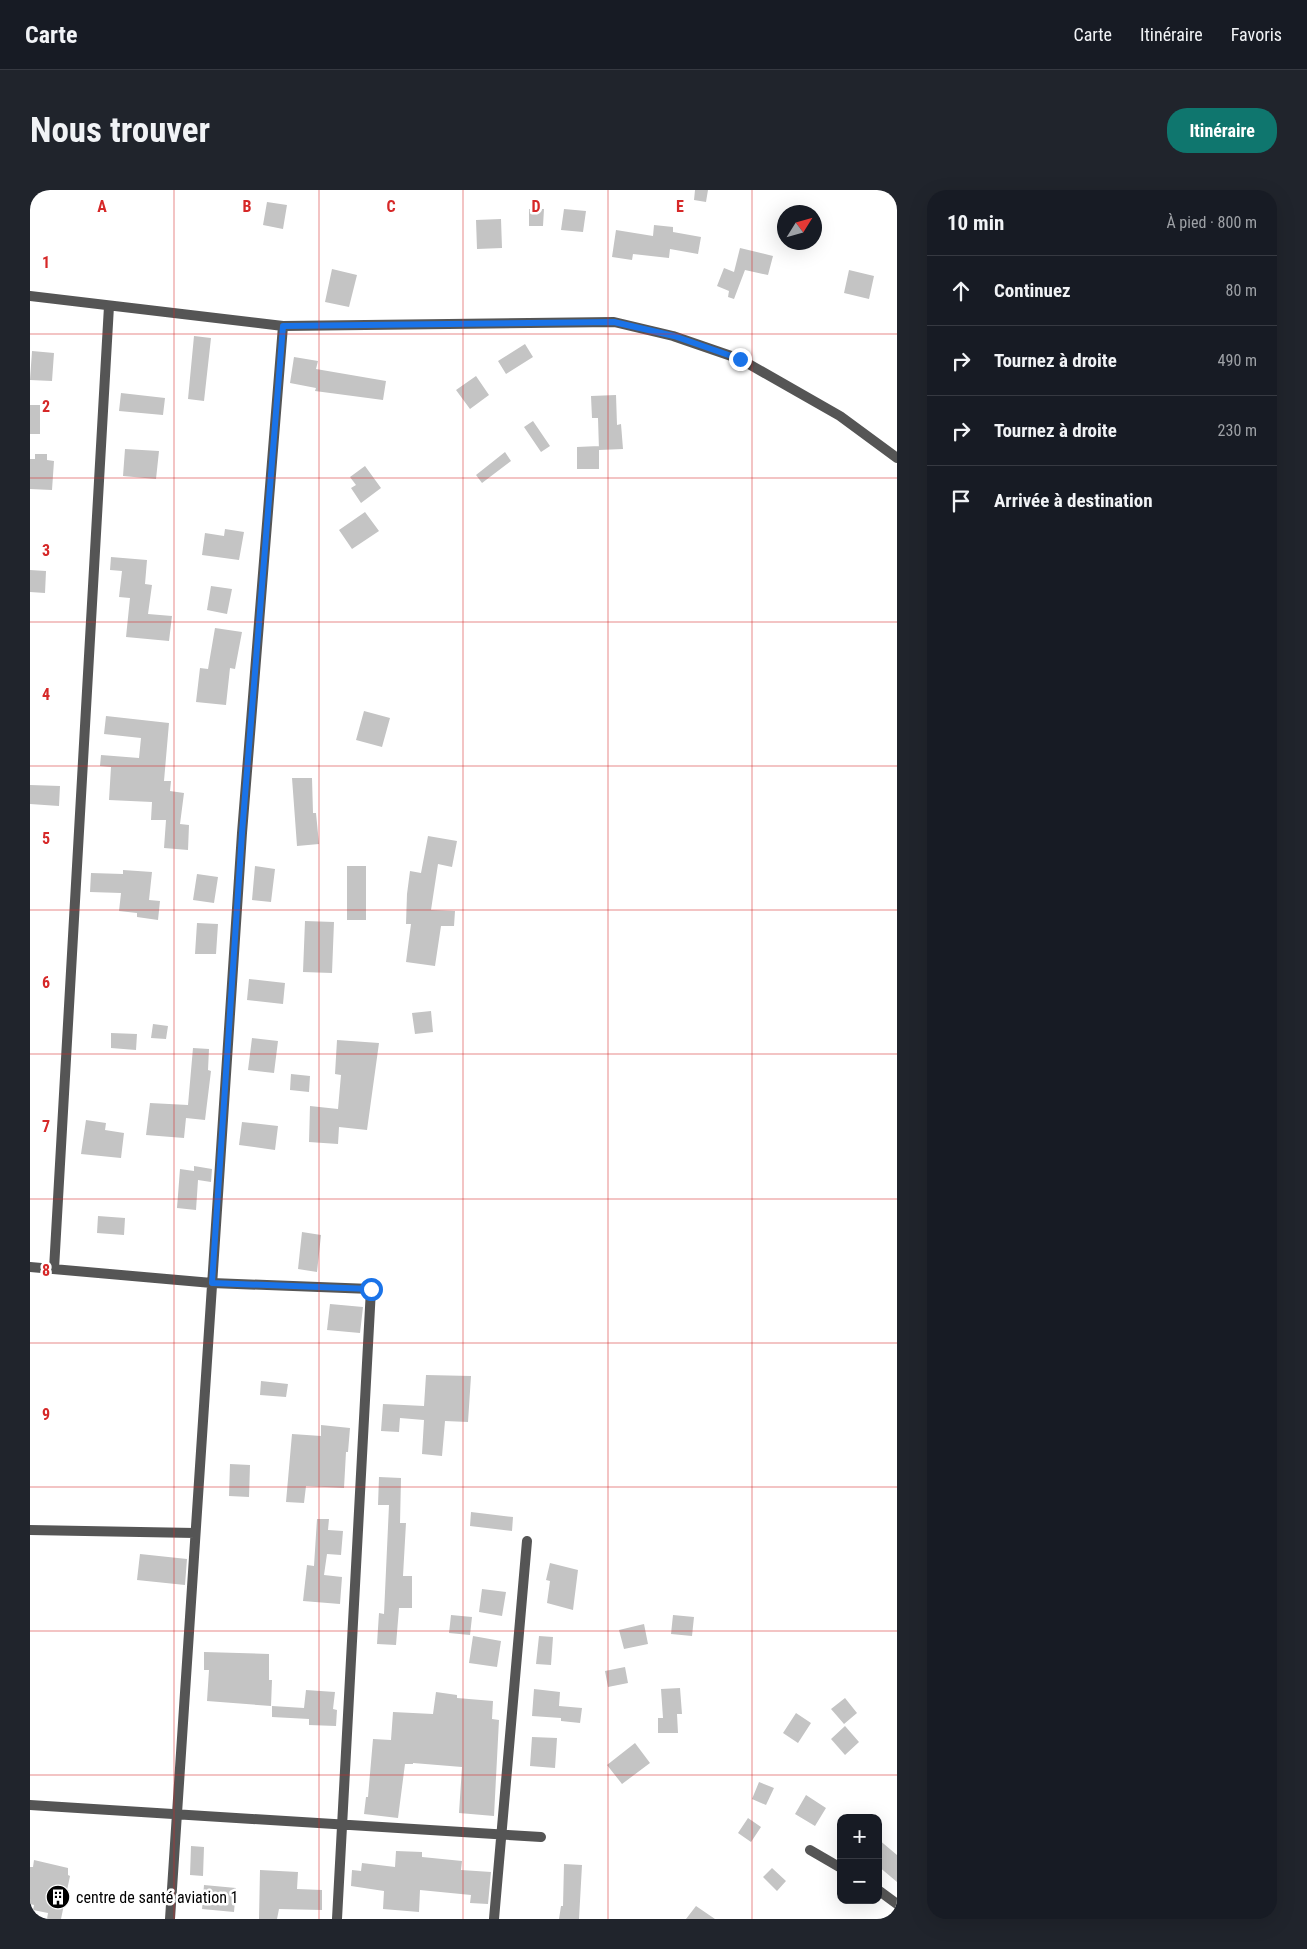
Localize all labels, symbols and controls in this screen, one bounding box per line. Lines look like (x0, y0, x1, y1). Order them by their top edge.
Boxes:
text: Carte (25, 21, 77, 49)
text: Carte (1073, 24, 1112, 45)
text: Itinéraire (1140, 24, 1203, 45)
text: Favoris (1231, 24, 1282, 45)
button: Itinéraire (1167, 108, 1277, 153)
text: Nous trouver (30, 110, 210, 151)
text: A (97, 197, 107, 216)
text: B (243, 197, 252, 216)
text: C (386, 197, 396, 216)
text: D (531, 197, 541, 216)
text: E (676, 197, 684, 216)
north arrow (777, 205, 822, 250)
text: 10 min (947, 211, 1004, 235)
text: À pied · 800 m (1166, 213, 1257, 232)
text: 1 (42, 253, 50, 272)
icon: ahead (947, 277, 975, 305)
text: Continuez (994, 279, 1071, 302)
text: 80 m (1225, 281, 1257, 300)
icon: right (947, 347, 975, 375)
route end (729, 348, 752, 371)
text: Tournez à droite (994, 349, 1117, 372)
text: 490 m (1218, 351, 1257, 370)
text: 2 (42, 397, 50, 416)
icon: right (947, 417, 975, 445)
text: Tournez à droite (994, 419, 1117, 442)
text: 230 m (1218, 421, 1257, 440)
icon: arrive (947, 487, 975, 515)
text: Arrivée à destination (994, 489, 1153, 512)
text: 3 (42, 541, 50, 560)
text: 4 (42, 685, 50, 704)
text: 5 (42, 829, 50, 848)
text: 6 (42, 973, 50, 992)
text: 7 (42, 1117, 50, 1136)
text: 8 (42, 1261, 50, 1280)
route start (360, 1278, 383, 1301)
text: 9 (42, 1405, 50, 1424)
map controls (837, 1814, 882, 1904)
button: + (837, 1814, 882, 1859)
button: − (837, 1859, 882, 1904)
building icon: centre de santé aviation 1 (45, 1884, 71, 1910)
place label: centre de santé aviation 1 (76, 1888, 238, 1907)

